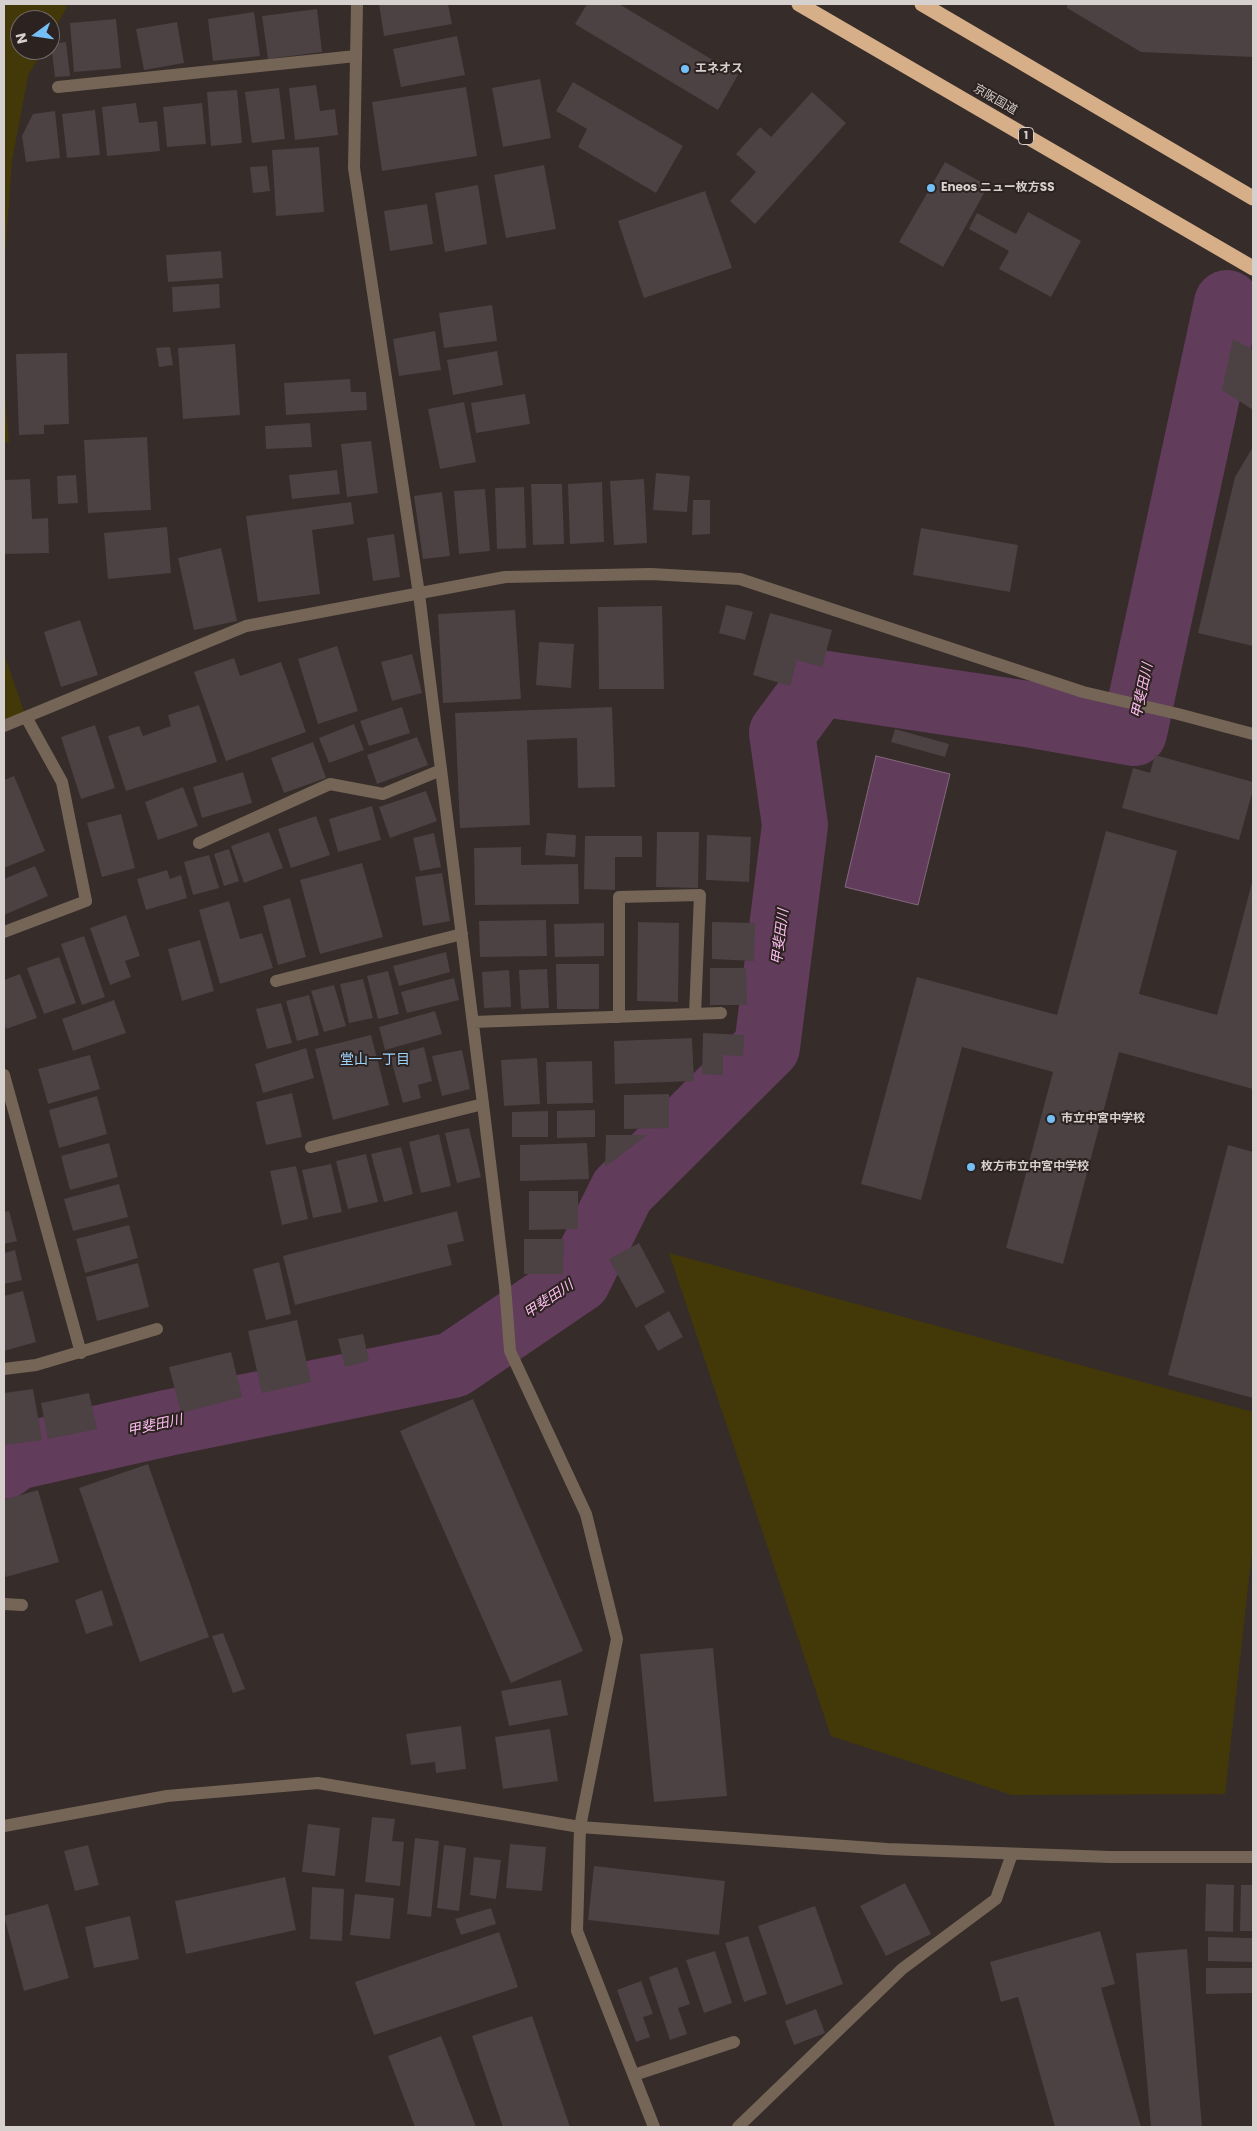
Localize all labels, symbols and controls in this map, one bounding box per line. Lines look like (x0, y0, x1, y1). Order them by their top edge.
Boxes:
north arrow (10, 10, 60, 60)
text: N (10, 31, 32, 46)
place label: エネオス (695, 62, 743, 76)
marker: エネオス (679, 63, 691, 75)
street label: 京阪国道 (971, 82, 1019, 118)
road number: 1 (1018, 128, 1034, 144)
place label: Eneos ニュー枚方SS (941, 181, 1055, 195)
marker: Eneos ニュー枚方SS (925, 182, 937, 194)
water label: 甲斐田川 (1129, 662, 1157, 720)
water label: 甲斐田川 (769, 908, 793, 966)
district label: 堂山一丁目 (340, 1052, 410, 1068)
place label: 市立中宮中学校 (1061, 1112, 1145, 1126)
marker: 市立中宮中学校 (1045, 1113, 1057, 1125)
place label: 枚方市立中宮中学校 (981, 1160, 1089, 1174)
marker: 枚方市立中宮中学校 (965, 1161, 977, 1173)
water label: 甲斐田川 (521, 1277, 577, 1323)
water label: 甲斐田川 (126, 1412, 184, 1440)

